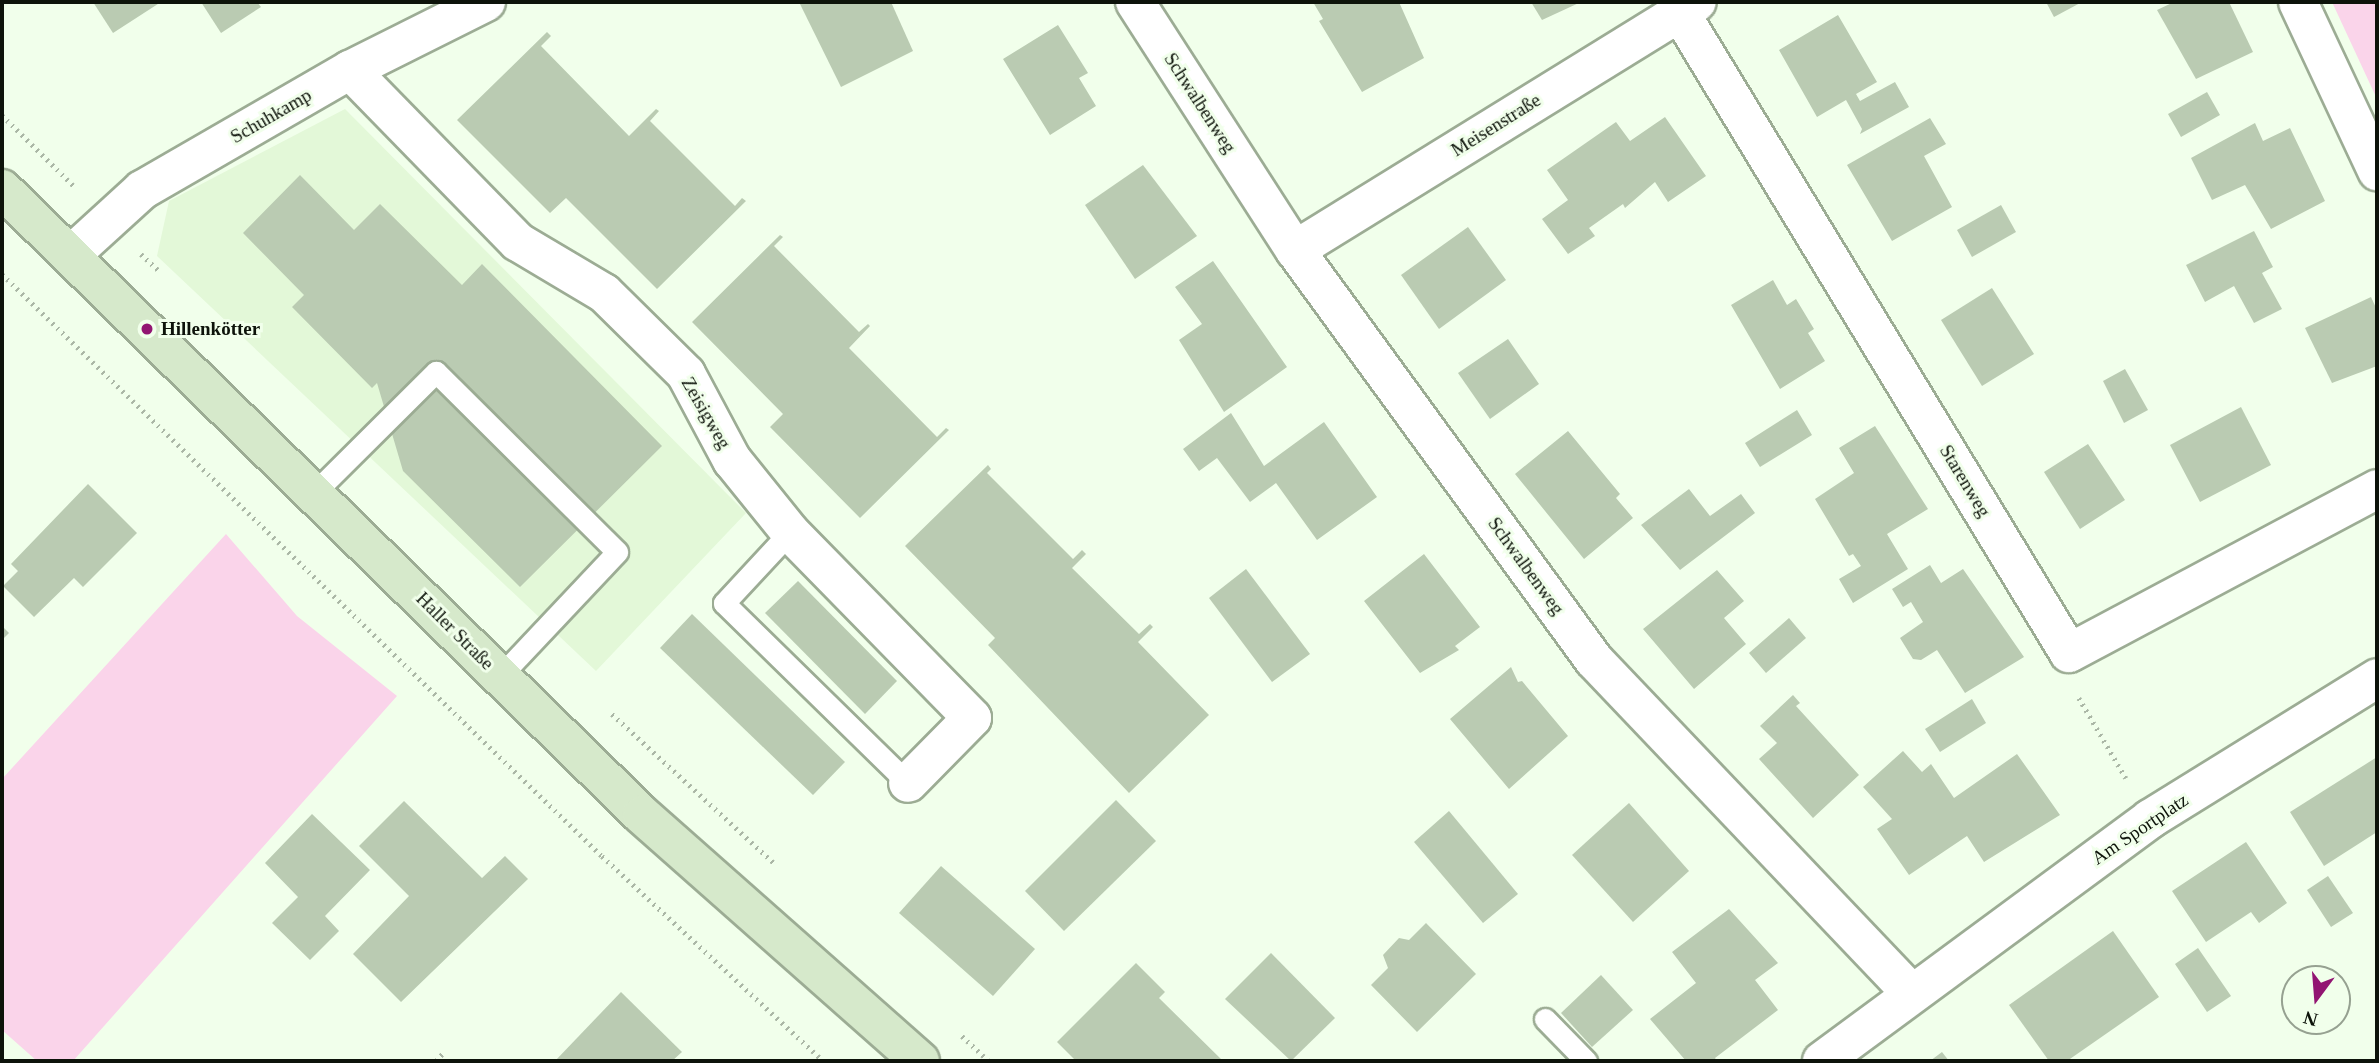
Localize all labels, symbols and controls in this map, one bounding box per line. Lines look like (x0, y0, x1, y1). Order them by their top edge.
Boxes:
street label: Schwalbenweg (1159, 49, 1241, 157)
street label: Schuhkamp (226, 84, 316, 148)
street label: Meisenstraße (1447, 88, 1545, 162)
place label: Hillenkötter (161, 318, 260, 340)
marker: Hillenkötter (139, 321, 155, 337)
street label: Zeisigweg (676, 373, 736, 453)
street label: Starenweg (1935, 441, 1995, 521)
street label: Schwalbenweg (1483, 513, 1569, 619)
street label: Haller Straße (411, 587, 499, 675)
street label: Am Sportplatz (2087, 788, 2193, 870)
north arrow (2281, 965, 2351, 1035)
text: N (2301, 1007, 2320, 1031)

